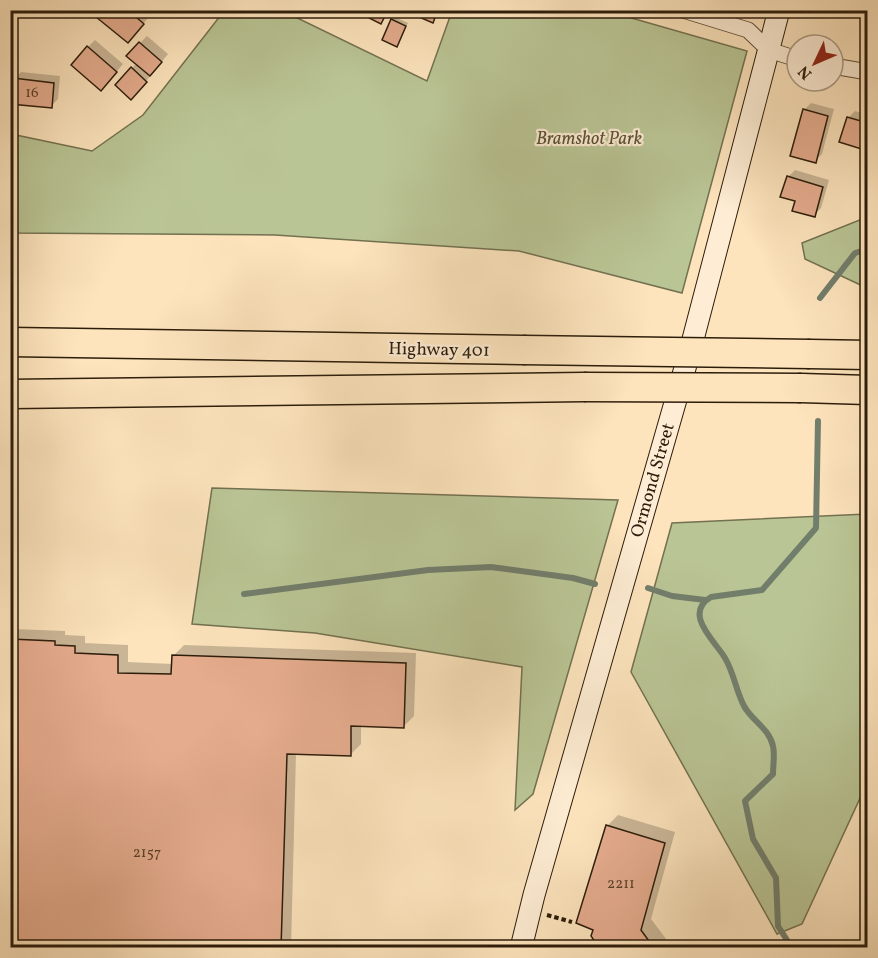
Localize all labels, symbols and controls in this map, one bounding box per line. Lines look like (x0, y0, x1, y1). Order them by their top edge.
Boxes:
north arrow (785, 33, 845, 93)
text: N (793, 60, 818, 84)
house number: 16 (25, 83, 39, 104)
park label: Bramshot Park (536, 127, 642, 152)
street label: Highway 401 (388, 337, 490, 364)
street label: Ormond Street (625, 420, 682, 541)
house number: 2157 (133, 843, 161, 864)
house number: 2211 (607, 874, 635, 895)

